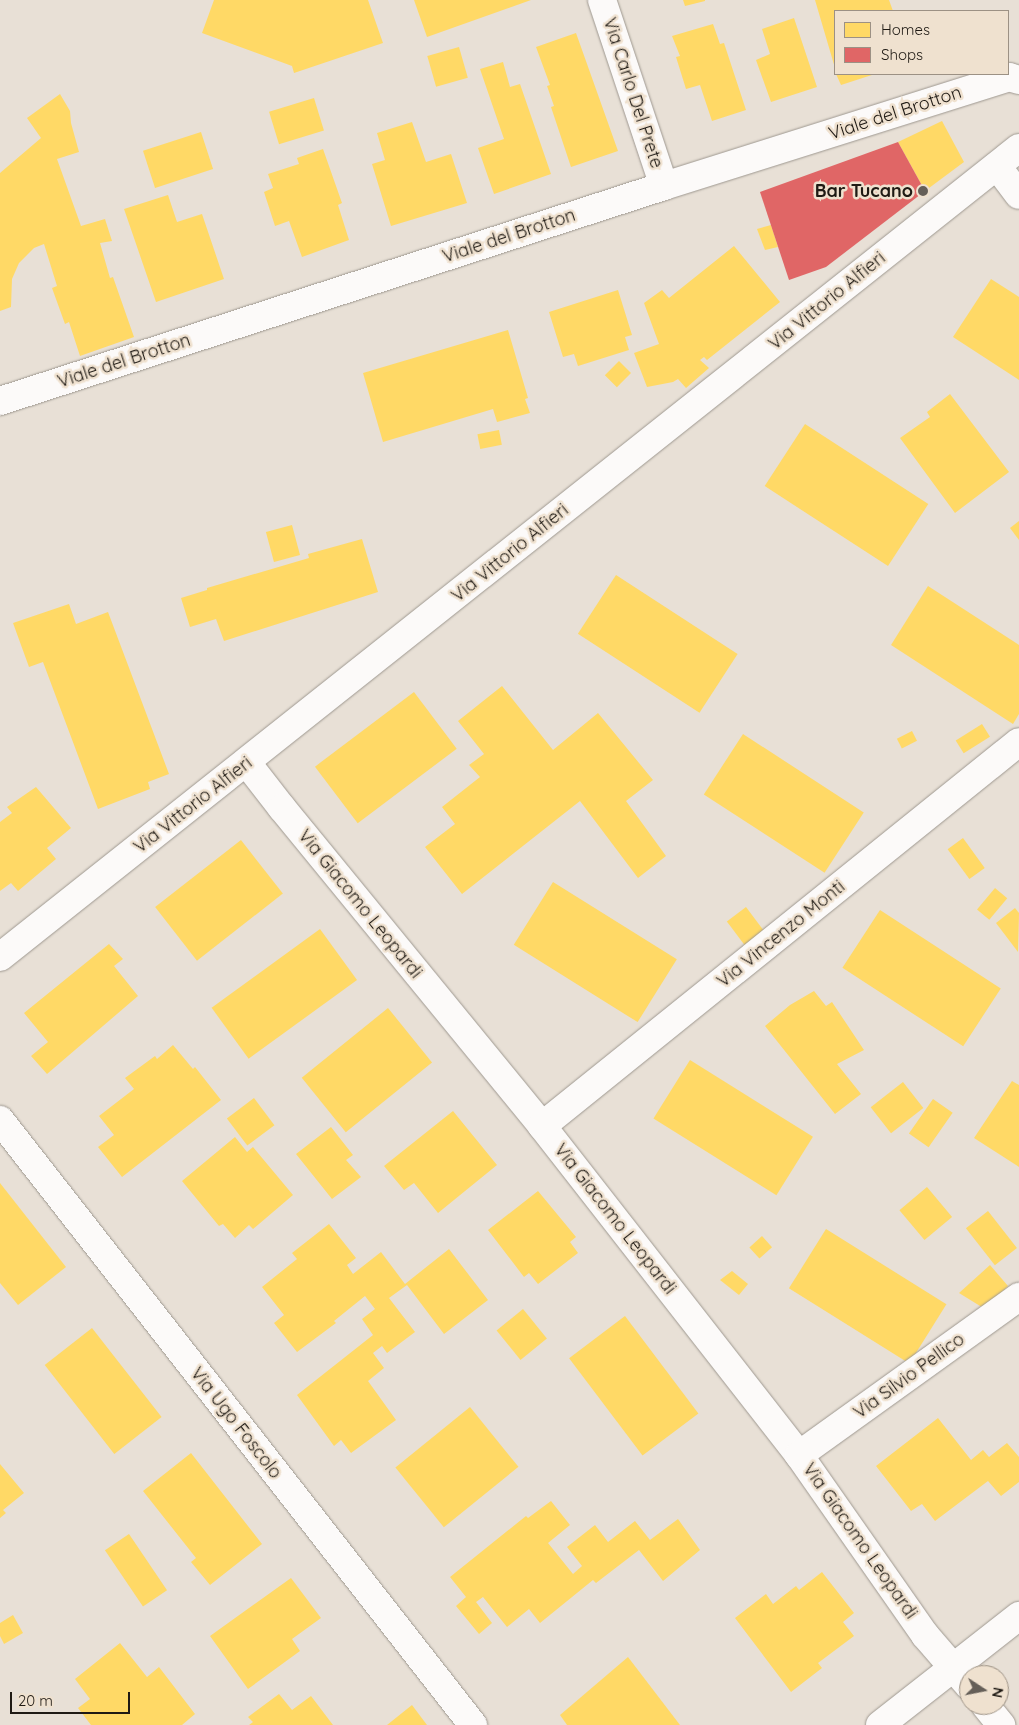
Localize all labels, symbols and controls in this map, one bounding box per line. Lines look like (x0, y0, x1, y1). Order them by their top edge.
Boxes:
legend (834, 10, 1009, 75)
street label: Via Carlo Del Prete (598, 15, 668, 171)
text: Homes (881, 20, 930, 39)
text: Shops (881, 45, 923, 64)
street label: Viale del Brotton (826, 81, 964, 145)
place label: Bar Tucano (815, 180, 913, 202)
marker: Bar Tucano (917, 185, 929, 197)
street label: Viale del Brotton (440, 204, 578, 268)
street label: Via Vittorio Alfieri (764, 247, 890, 355)
street label: Viale del Brotton (55, 329, 193, 393)
street label: Via Vittorio Alfieri (447, 499, 573, 607)
street label: Via Vittorio Alfieri (130, 752, 256, 858)
street label: Via Giacomo Leopardi (293, 825, 427, 983)
street label: Via Vincenzo Monti (713, 876, 849, 992)
street label: Via Giacomo Leopardi (550, 1139, 680, 1299)
street label: Via Silvio Pellico (849, 1329, 969, 1423)
street label: Via Ugo Foscolo (186, 1363, 286, 1483)
street label: Via Giacomo Leopardi (798, 1459, 922, 1623)
north arrow (959, 1665, 1009, 1715)
scale bar (12, 1682, 132, 1714)
text: N (988, 1686, 1008, 1699)
text: 20 m (18, 1691, 53, 1710)

